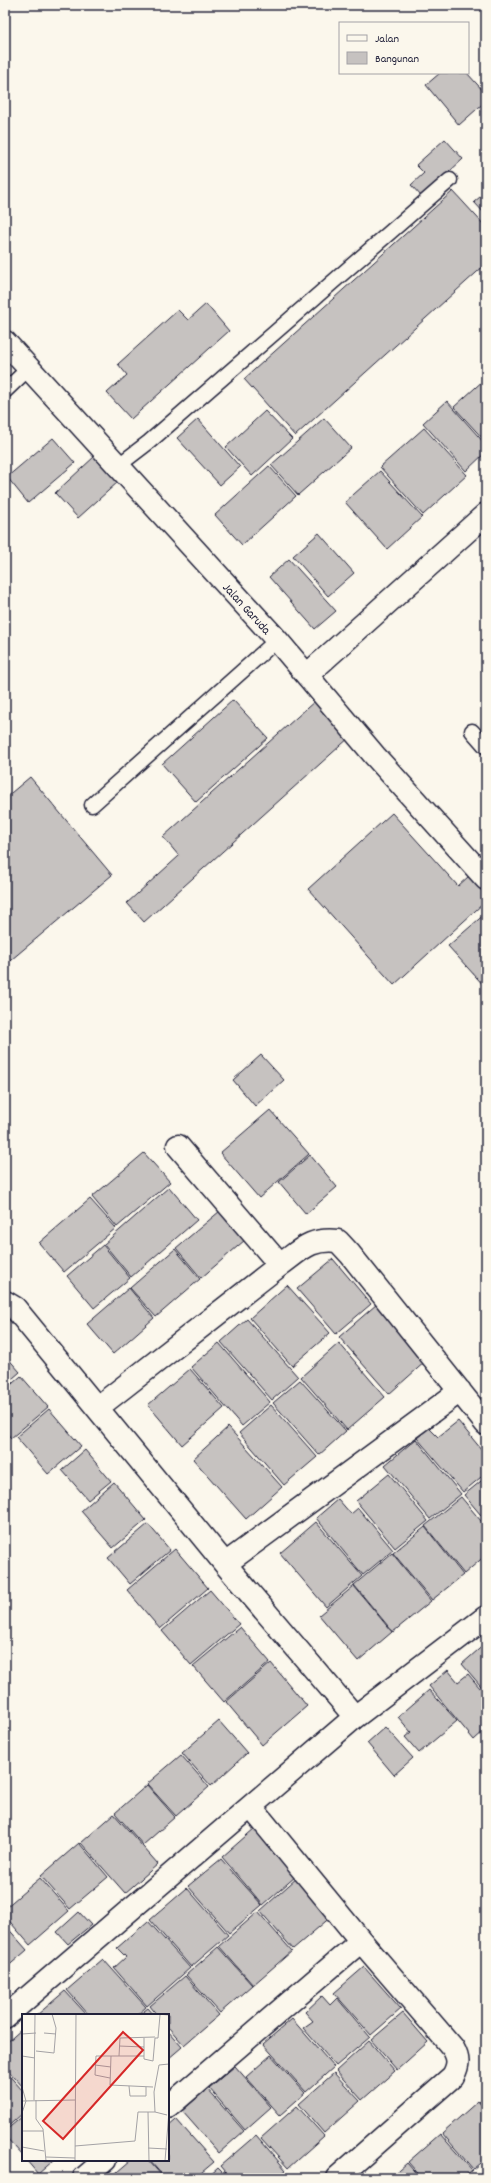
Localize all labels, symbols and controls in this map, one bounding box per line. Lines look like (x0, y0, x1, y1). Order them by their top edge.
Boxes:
legend (339, 22, 469, 74)
text: Jalan (375, 31, 399, 48)
text: Bangunan (375, 51, 419, 68)
street label: Jalan Garuda (217, 579, 275, 640)
inset map (22, 2014, 169, 2161)

